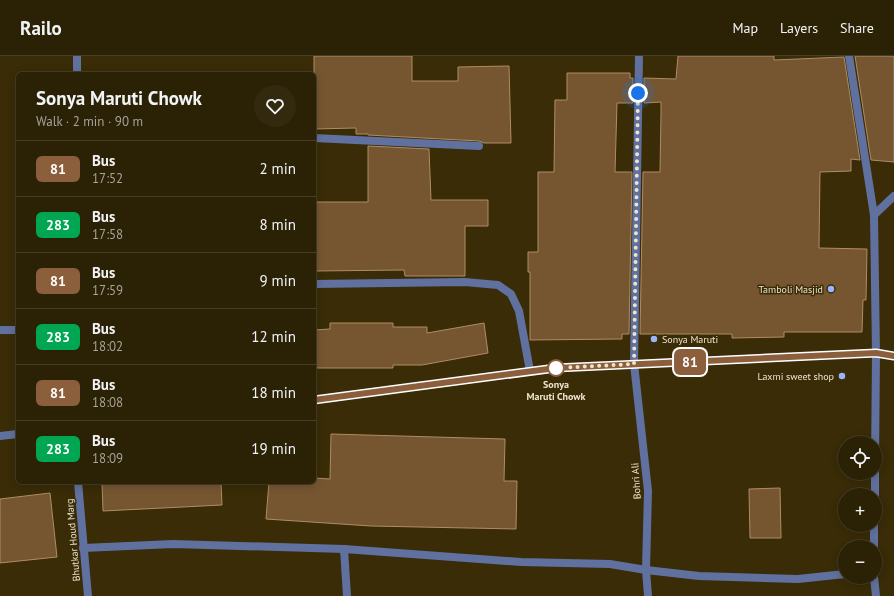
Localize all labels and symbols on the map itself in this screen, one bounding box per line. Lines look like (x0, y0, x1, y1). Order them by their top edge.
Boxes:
your location (628, 83, 648, 103)
place label: Tamboli Masjid (759, 283, 823, 296)
marker: Tamboli Masjid (826, 284, 836, 294)
place label: Sonya Maruti (662, 333, 718, 346)
marker: Sonya Maruti (649, 334, 659, 344)
line badge: 81 (672, 349, 708, 375)
marker: Sonya Maruti Chowk (547, 359, 565, 377)
place label: Laxmi sweet shop (757, 370, 834, 383)
marker: Laxmi sweet shop (837, 371, 847, 381)
place label: Sonya Maruti Chowk (527, 378, 586, 403)
street label: Bohri Ali (628, 462, 644, 500)
street label: Bhutkar Houd Marg (63, 498, 83, 582)

